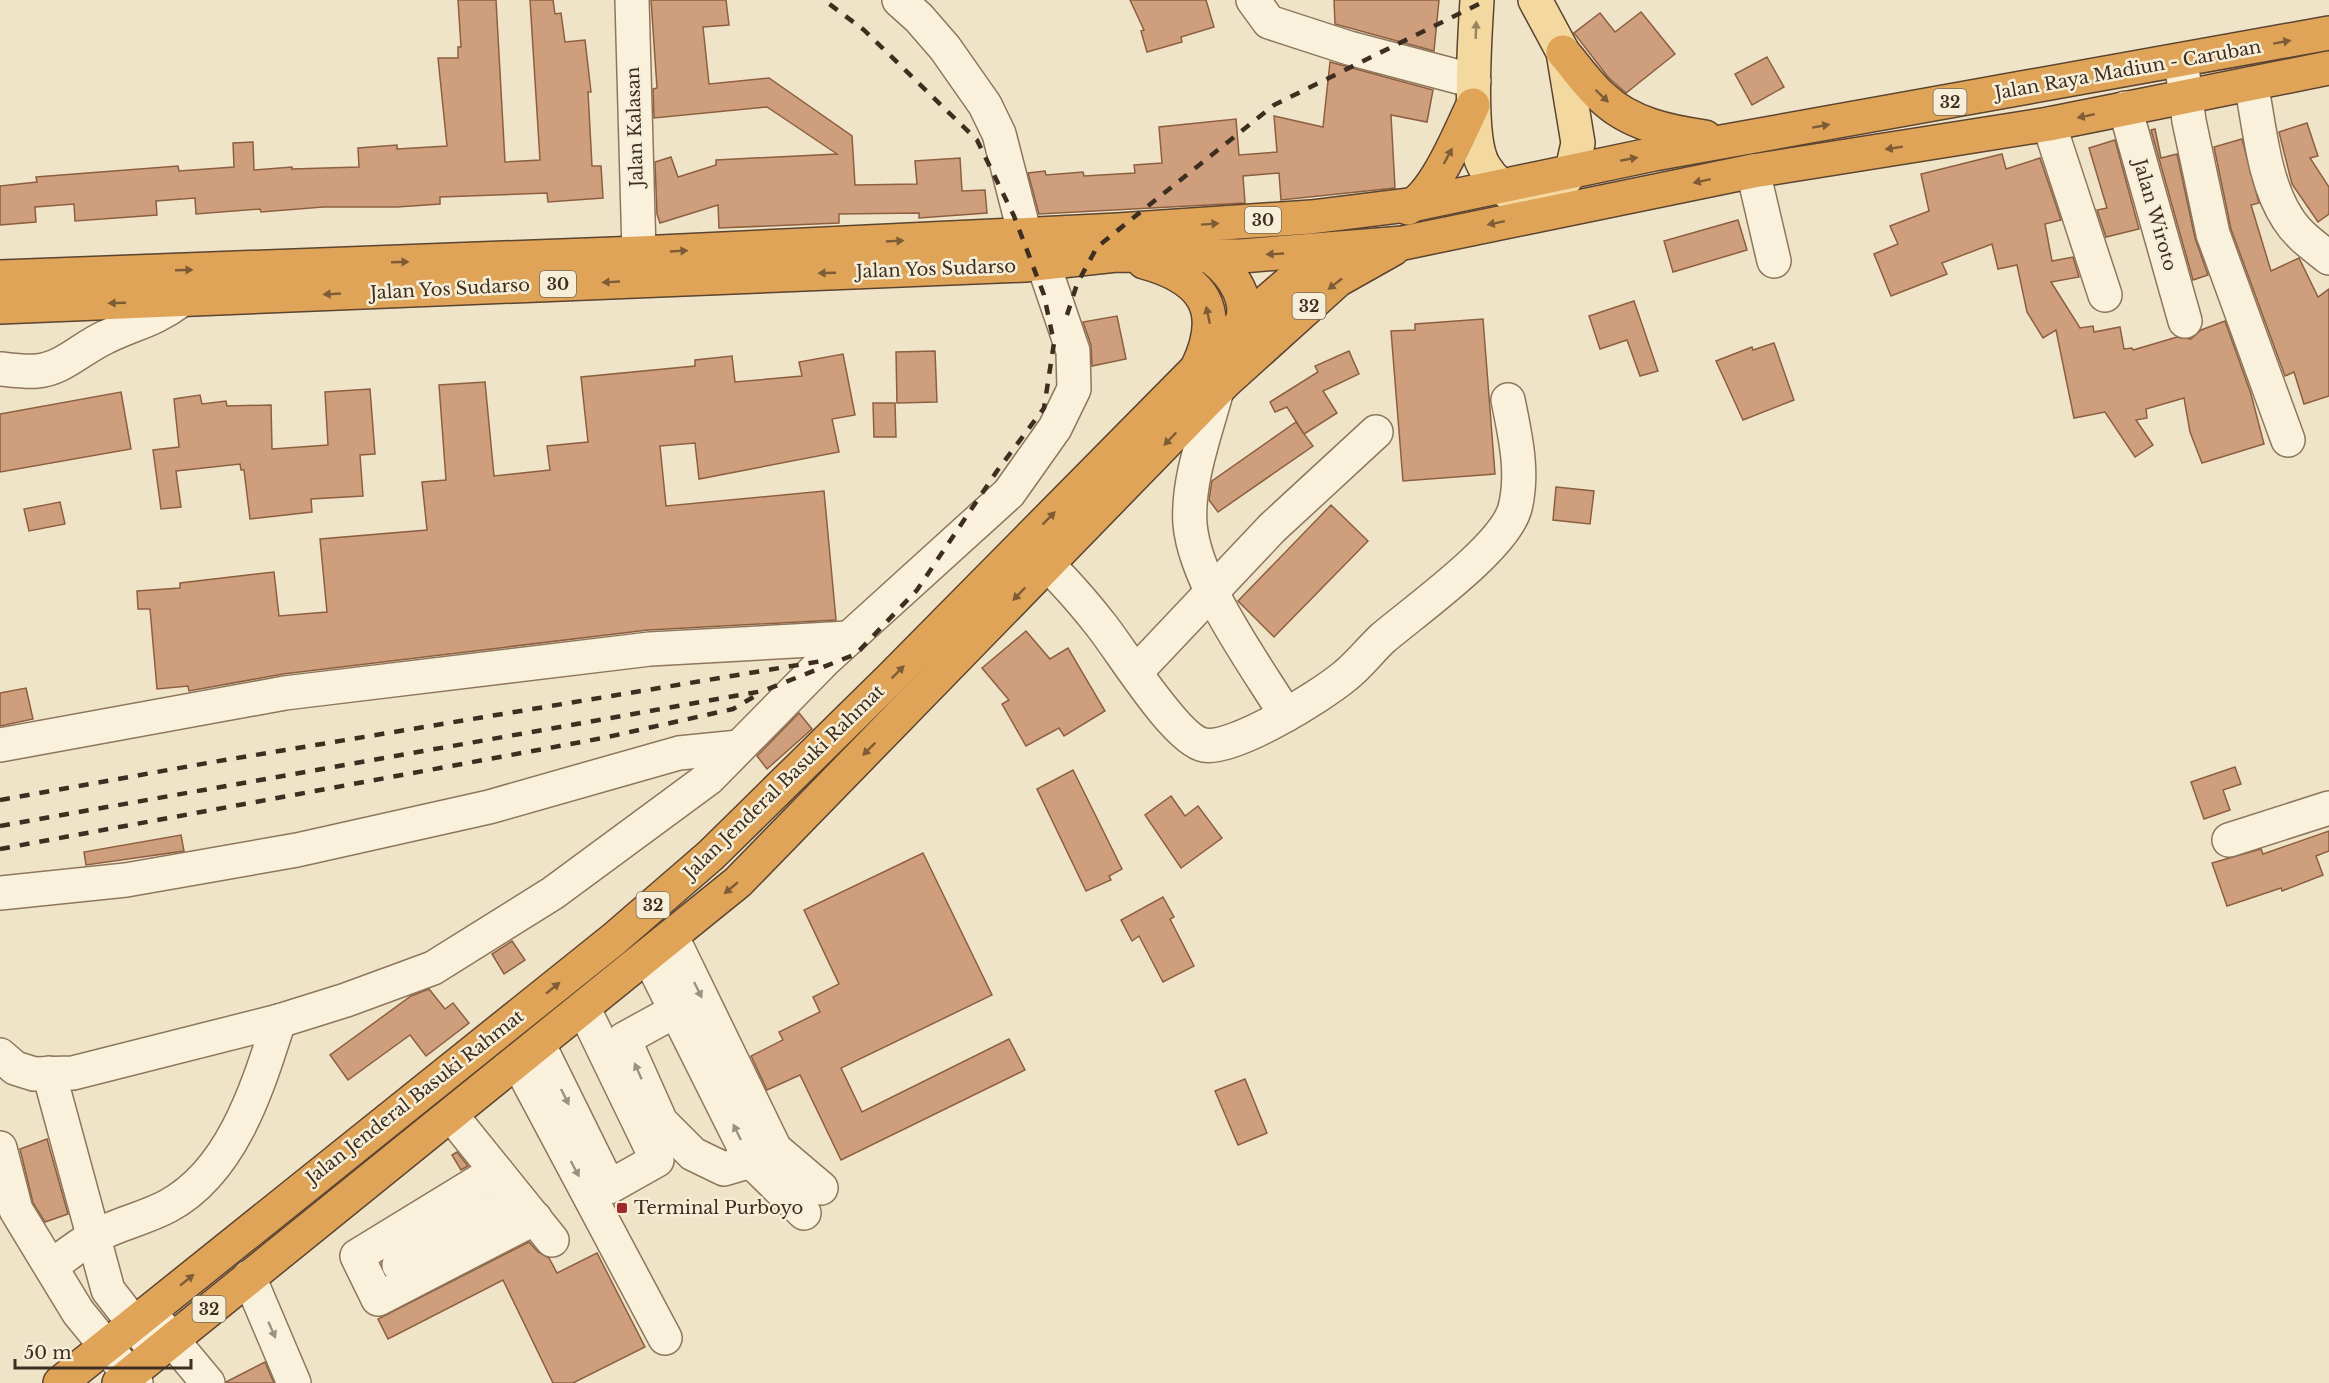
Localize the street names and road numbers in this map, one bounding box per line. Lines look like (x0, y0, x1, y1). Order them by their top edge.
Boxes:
street label: Jalan Raya Madiun - Caruban (1991, 36, 2263, 105)
street label: Jalan Kalasan (622, 67, 648, 189)
road number: 32 (1934, 89, 1966, 115)
street label: Jalan Wiroto (2128, 155, 2181, 273)
road number: 30 (1245, 207, 1281, 233)
street label: Jalan Yos Sudarso (854, 255, 1016, 283)
road number: 30 (540, 271, 576, 297)
street label: Jalan Yos Sudarso (368, 274, 530, 304)
road number: 32 (1292, 293, 1326, 319)
street label: Jalan Jenderal Basuki Rahmat (678, 680, 889, 885)
road number: 32 (636, 892, 670, 918)
street label: Jalan Jenderal Basuki Rahmat (300, 1005, 528, 1190)
road number: 32 (192, 1296, 226, 1322)

